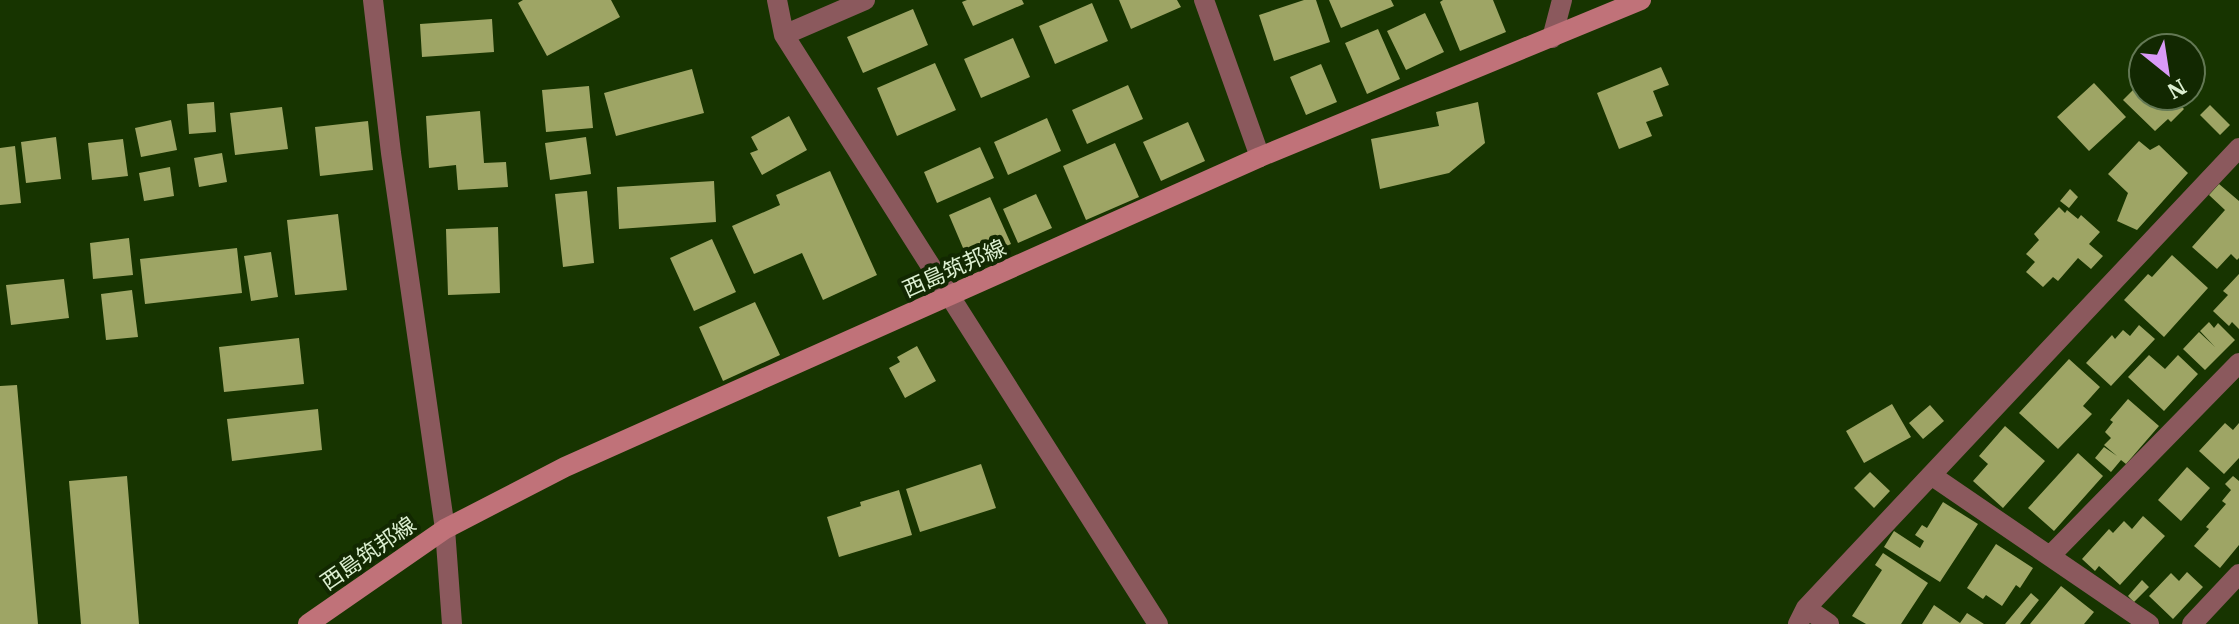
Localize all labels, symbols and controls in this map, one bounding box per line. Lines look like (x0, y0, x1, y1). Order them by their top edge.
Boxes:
north arrow (2127, 32, 2207, 112)
text: N (2162, 73, 2192, 107)
street label: 西島筑邦線 (898, 232, 1010, 303)
street label: 西島筑邦線 (314, 509, 421, 596)

